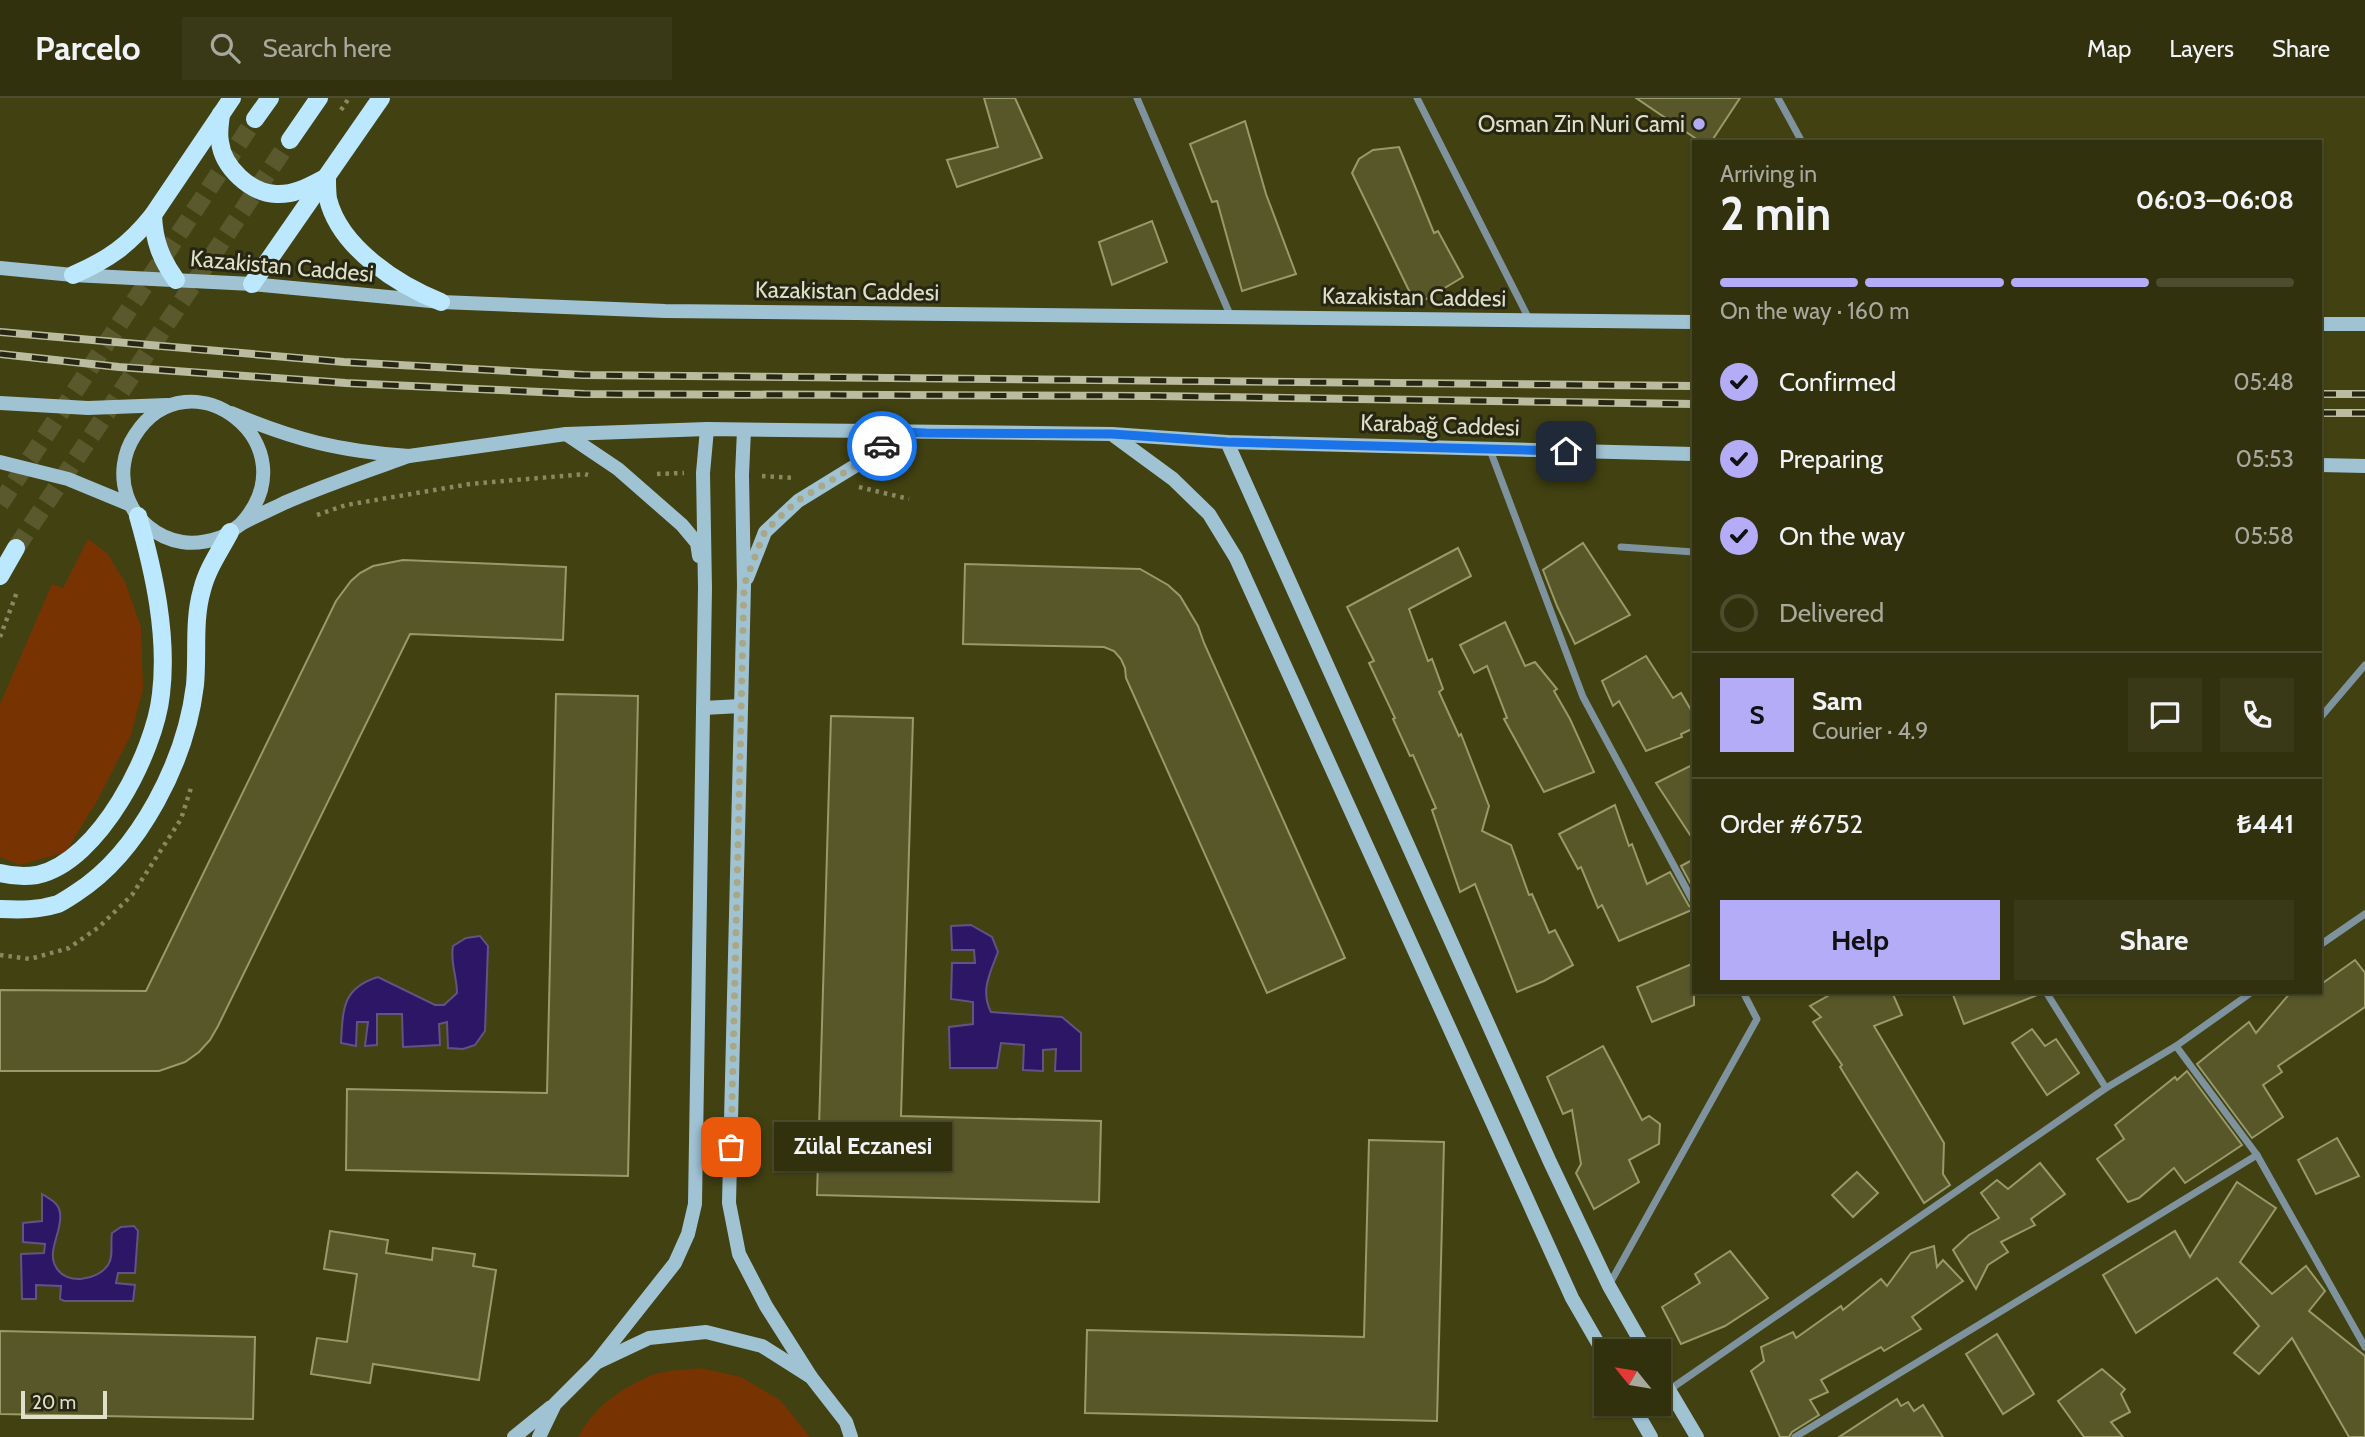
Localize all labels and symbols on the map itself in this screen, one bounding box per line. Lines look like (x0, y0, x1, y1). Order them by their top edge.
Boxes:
place label: Osman Zin Nuri Cami (1478, 110, 1685, 138)
marker: Osman Zin Nuri Cami (1691, 116, 1707, 132)
street label: Kazakistan Caddesi (189, 244, 375, 288)
street label: Kazakistan Caddesi (755, 275, 939, 307)
street label: Kazakistan Caddesi (1322, 281, 1506, 313)
street label: Karabağ Caddesi (1360, 408, 1520, 442)
courier (847, 411, 917, 481)
pin (1536, 421, 1596, 481)
pin (701, 1117, 761, 1177)
callout: Zülal Eczanesi (773, 1122, 952, 1172)
north arrow (1594, 1339, 1671, 1416)
scale bar (21, 1388, 107, 1420)

